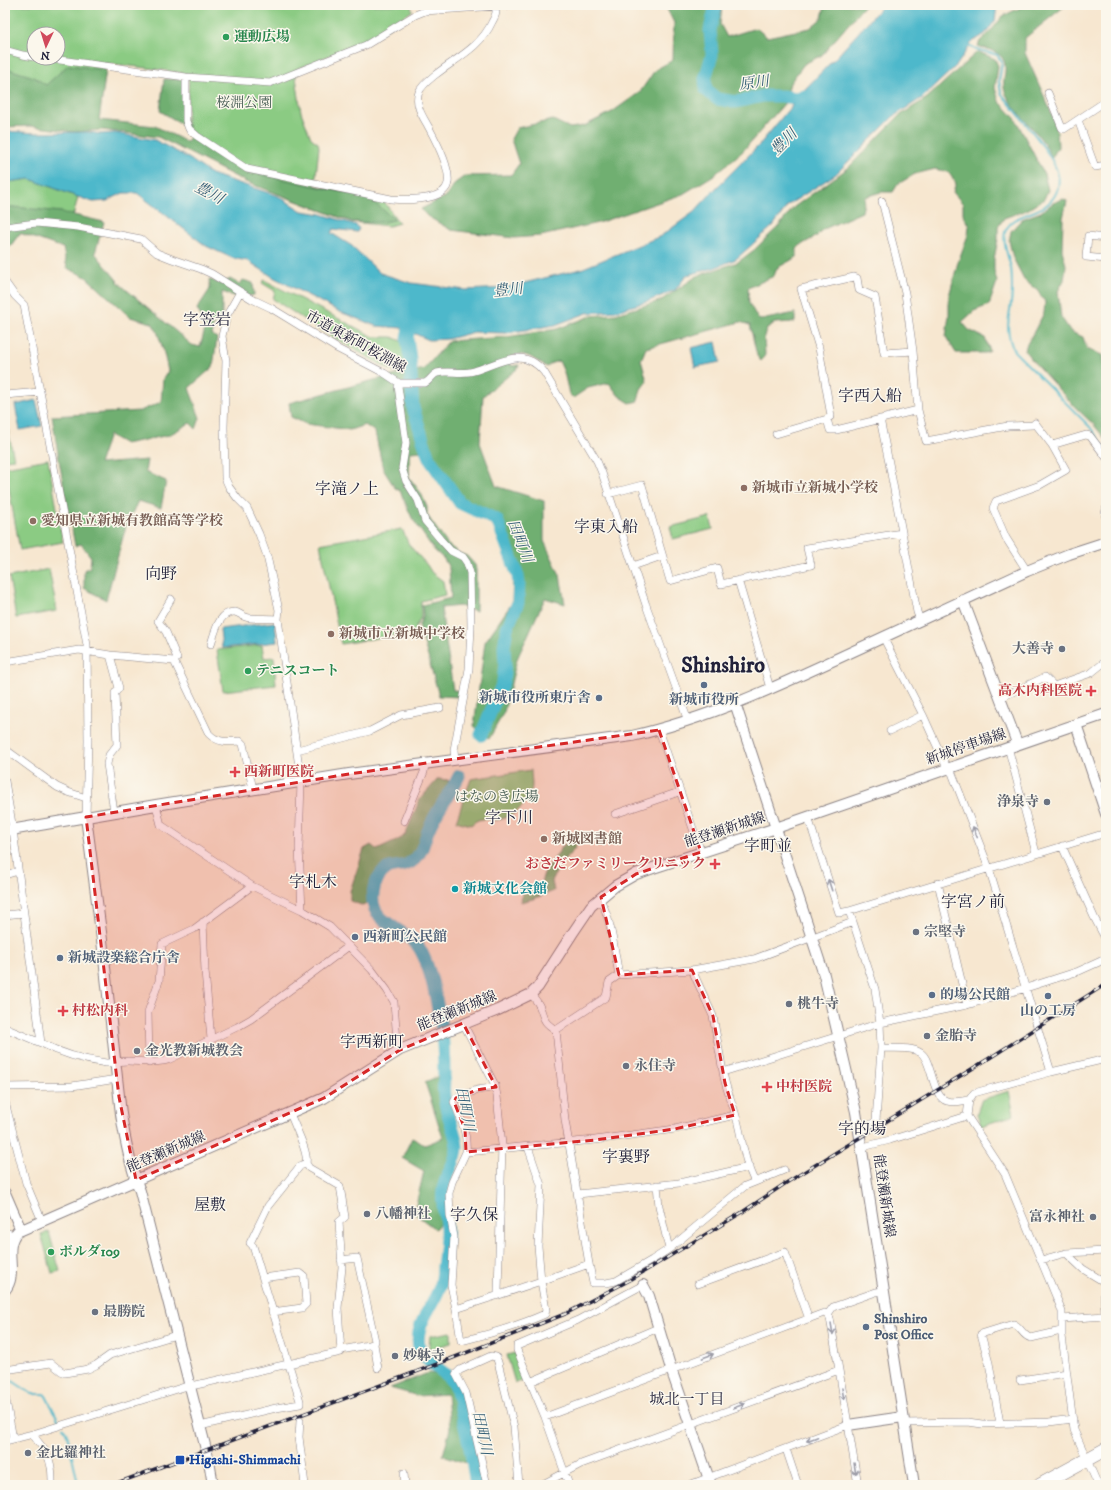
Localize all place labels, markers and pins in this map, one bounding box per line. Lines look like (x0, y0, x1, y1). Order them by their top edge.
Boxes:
place label: 運動広場 (234, 28, 290, 46)
marker: 運動広場 (221, 32, 231, 42)
place label: 新城市立新城小学校 (752, 479, 878, 497)
marker: 新城市立新城小学校 (739, 483, 749, 493)
place label: 愛知県立新城有教館高等学校 (41, 512, 223, 530)
marker: 愛知県立新城有教館高等学校 (28, 516, 38, 526)
place label: 新城市立新城中学校 (339, 625, 465, 643)
marker: 新城市立新城中学校 (326, 629, 336, 639)
place label: 大善寺 (1012, 640, 1054, 658)
marker: 大善寺 (1057, 644, 1067, 654)
place label: テニスコート (256, 662, 339, 680)
marker: テニスコート (243, 666, 253, 676)
marker: 新城市役所 (699, 680, 709, 690)
place label: 高木内科医院 (998, 682, 1082, 700)
marker: 高木内科医院 (1085, 685, 1097, 697)
place label: 新城市役所東庁舎 (479, 689, 591, 707)
place label: 新城市役所 (669, 691, 739, 709)
marker: 新城市役所東庁舎 (594, 693, 604, 703)
place label: 西新町医院 (244, 763, 314, 781)
marker: 西新町医院 (229, 766, 241, 778)
place label: 浄泉寺 (997, 793, 1039, 811)
marker: 浄泉寺 (1042, 797, 1052, 807)
place label: 新城図書館 (552, 830, 622, 848)
marker: 新城図書館 (539, 834, 549, 844)
place label: おさだファミリークリニック (525, 855, 706, 873)
marker: おさだファミリークリニック (709, 858, 721, 870)
place label: 新城文化会館 (463, 880, 547, 898)
marker: 新城文化会館 (450, 884, 460, 894)
place label: 宗堅寺 (924, 923, 966, 941)
marker: 宗堅寺 (911, 927, 921, 937)
place label: 西新町公民館 (363, 928, 447, 946)
marker: 西新町公民館 (350, 932, 360, 942)
place label: 新城設楽総合庁舎 (68, 949, 180, 967)
marker: 新城設楽総合庁舎 (55, 953, 65, 963)
place label: 的場公民館 (940, 986, 1010, 1004)
marker: 的場公民館 (927, 990, 937, 1000)
marker: 山の工房 (1043, 991, 1053, 1001)
place label: 桃牛寺 (797, 995, 839, 1013)
marker: 桃牛寺 (784, 999, 794, 1009)
place label: 村松内科 (72, 1002, 129, 1020)
place label: 山の工房 (1020, 1002, 1076, 1020)
marker: 村松内科 (57, 1005, 69, 1017)
place label: 金胎寺 (935, 1027, 977, 1045)
marker: 金胎寺 (922, 1031, 932, 1041)
place label: 金光教新城教会 (145, 1042, 243, 1060)
marker: 金光教新城教会 (132, 1046, 142, 1056)
place label: 永住寺 (634, 1057, 676, 1075)
marker: 永住寺 (621, 1061, 631, 1071)
place label: 中村医院 (776, 1078, 832, 1096)
marker: 中村医院 (761, 1081, 773, 1093)
place label: 八幡神社 (375, 1205, 431, 1223)
place label: 富永神社 (1029, 1208, 1085, 1226)
marker: 八幡神社 (362, 1209, 372, 1219)
marker: 富永神社 (1088, 1212, 1098, 1222)
place label: ボルダ109 (59, 1243, 120, 1261)
marker: ボルダ109 (46, 1247, 56, 1257)
place label: 最勝院 (103, 1303, 145, 1321)
marker: 最勝院 (90, 1307, 100, 1317)
place label: Shinshiro Post Office (874, 1310, 934, 1344)
marker: Shinshiro Post Office (861, 1322, 871, 1332)
place label: 妙躰寺 (403, 1347, 445, 1365)
marker: 妙躰寺 (390, 1351, 400, 1361)
place label: 金比羅神社 (36, 1444, 106, 1462)
marker: 金比羅神社 (23, 1448, 33, 1458)
place label: Higashi-Shimmachi (189, 1451, 301, 1469)
marker: Higashi-Shimmachi (174, 1454, 186, 1466)

